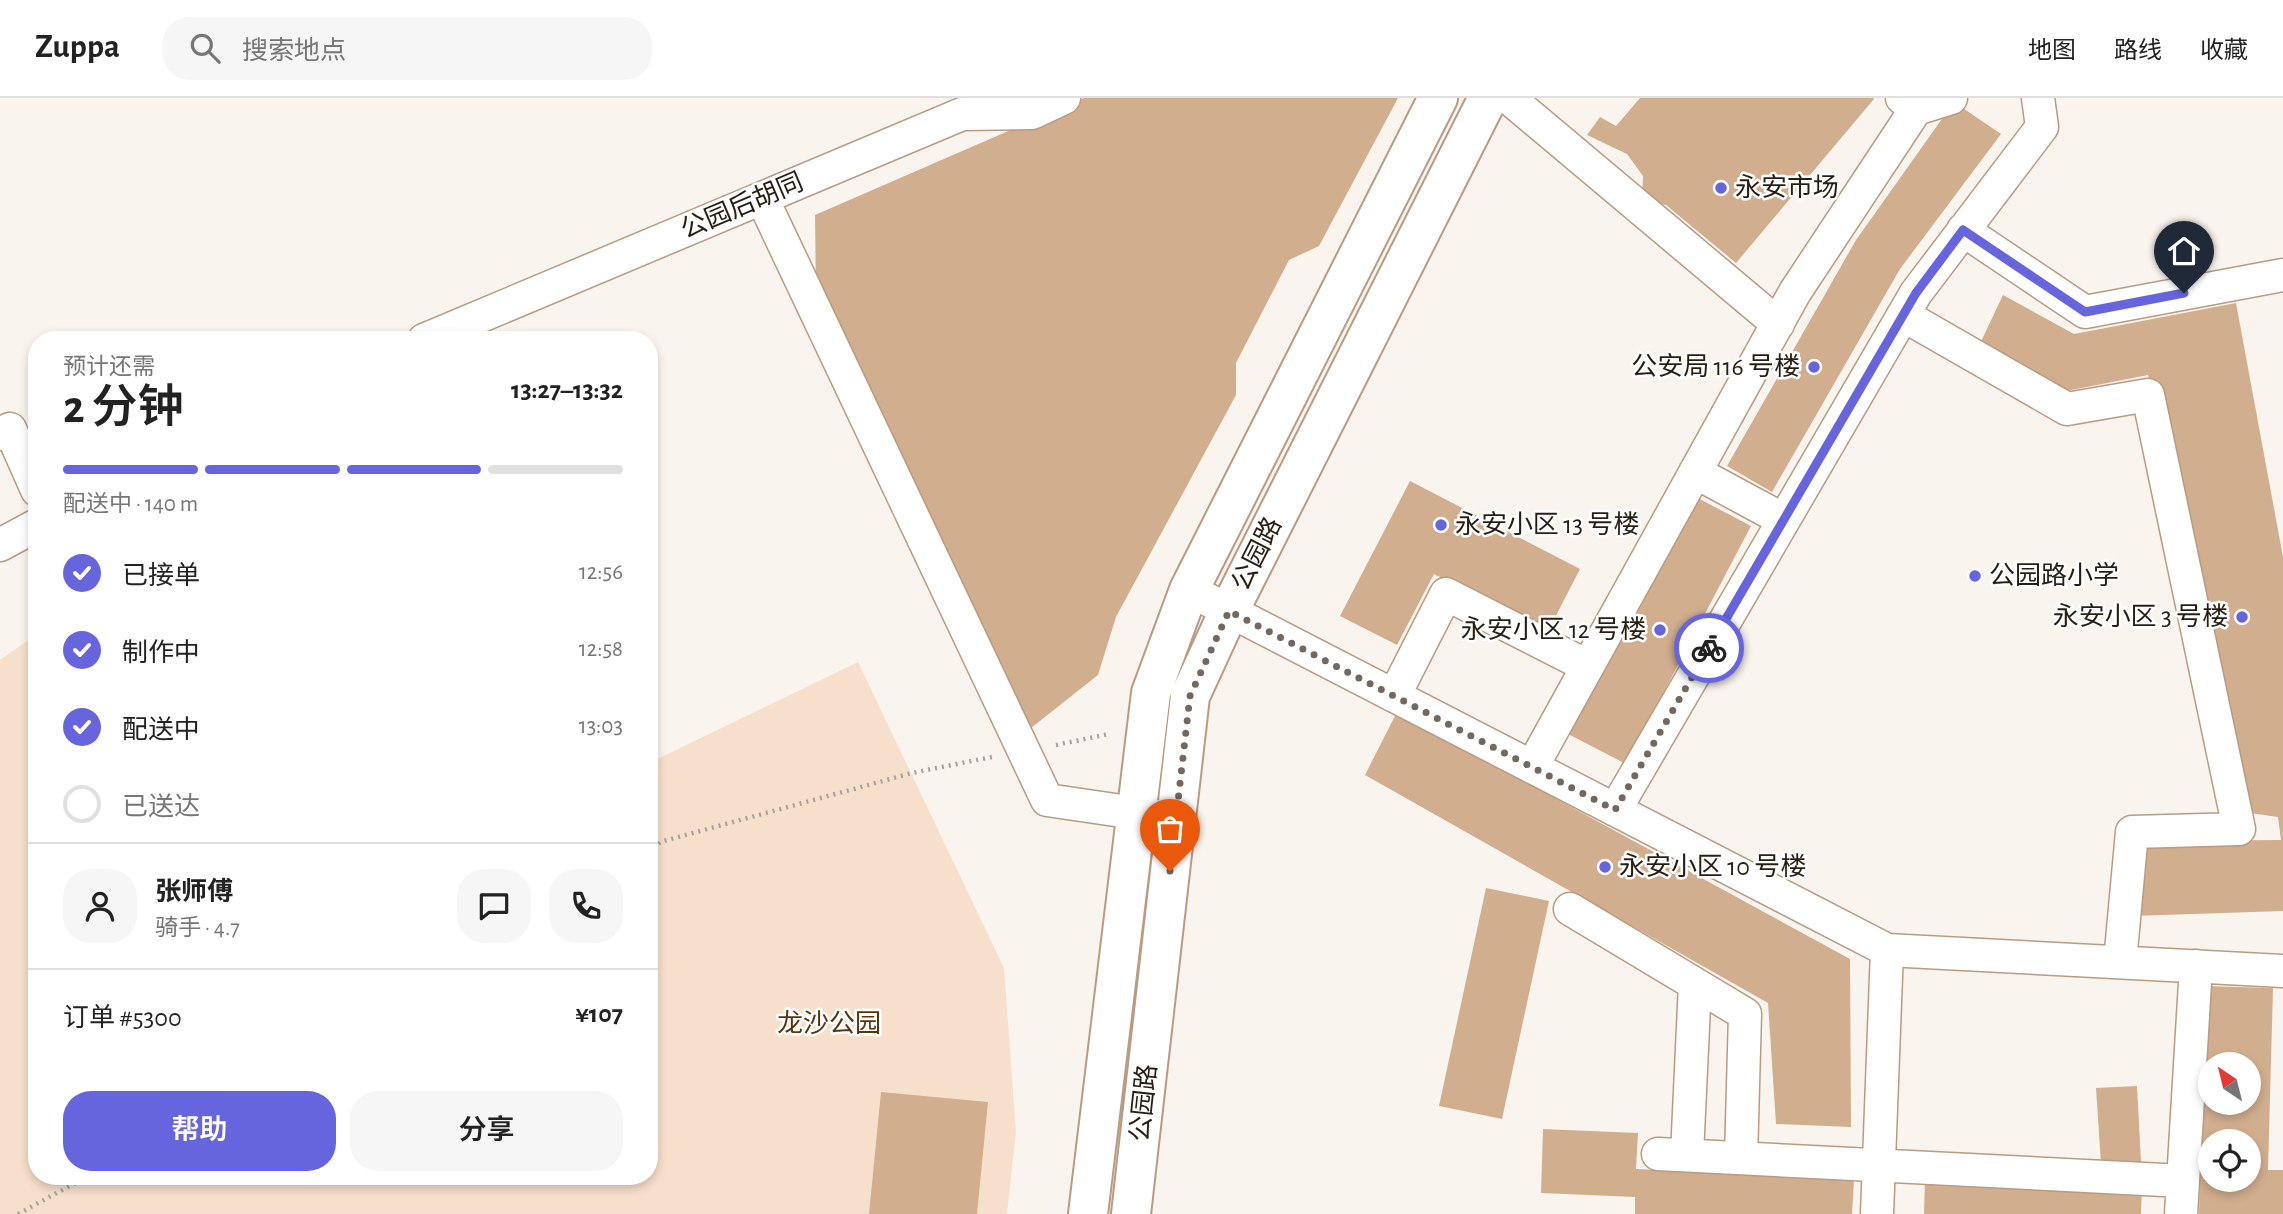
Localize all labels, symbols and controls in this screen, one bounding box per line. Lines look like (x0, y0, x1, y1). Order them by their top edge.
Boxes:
search box (162, 17, 652, 80)
icon: search (186, 29, 224, 67)
text: Zuppa (35, 31, 120, 64)
text: 搜索地点 (242, 38, 346, 64)
text: 地图 (2028, 39, 2076, 63)
text: 路线 (2114, 39, 2162, 63)
text: 收藏 (2200, 39, 2248, 63)
street label: 公园后胡同 (677, 168, 807, 243)
place label: 永安市场 (1735, 173, 1839, 201)
marker: 永安市场 (1713, 180, 1729, 196)
pin (2154, 221, 2214, 293)
icon: home (2165, 232, 2203, 270)
place label: 公安局 116 号楼 (1631, 353, 1800, 380)
text: 预计还需 (63, 356, 155, 379)
marker: 公安局 116 号楼 (1806, 359, 1822, 375)
text: 13:27–13:32 (511, 377, 623, 403)
text: 2 分钟 (63, 385, 184, 431)
text: 配送中 · 140 m (63, 493, 198, 516)
place label: 永安小区 13 号楼 (1455, 511, 1639, 538)
street label: 公园路 (1227, 513, 1286, 595)
marker: 永安小区 13 号楼 (1433, 517, 1449, 533)
icon: check (63, 554, 101, 592)
text: 12:56 (579, 561, 623, 584)
place label: 公园路小学 (1989, 561, 2119, 589)
text: 已接单 (122, 563, 200, 589)
marker: 公园路小学 (1967, 568, 1983, 584)
place label: 永安小区 3 号楼 (2053, 603, 2228, 630)
marker: 永安小区 3 号楼 (2234, 609, 2250, 625)
courier (1674, 613, 1744, 683)
place label: 永安小区 12 号楼 (1461, 616, 1646, 643)
marker: 永安小区 12 号楼 (1652, 622, 1668, 638)
icon: bike (1690, 629, 1728, 667)
icon: check (63, 631, 101, 669)
text: 12:58 (579, 638, 623, 661)
text: 制作中 (122, 640, 200, 666)
icon: check (63, 708, 101, 746)
text: 13:03 (579, 715, 623, 738)
text: 配送中 (122, 717, 200, 743)
text: 已送达 (122, 794, 200, 820)
pin (1140, 799, 1200, 871)
icon: bag (1151, 810, 1189, 848)
place label: 永安小区 10 号楼 (1619, 853, 1806, 880)
marker: 永安小区 10 号楼 (1597, 859, 1613, 875)
button: person (63, 869, 137, 943)
button: chat (457, 869, 531, 943)
button: phone (549, 869, 623, 943)
text: 张师傅 (155, 879, 233, 905)
text: 骑手 · 4.7 (155, 917, 240, 940)
text: ¥107 (575, 1001, 623, 1027)
text: 订单 #5300 (63, 1005, 182, 1031)
park label: 龙沙公园 (777, 1009, 881, 1037)
north arrow (2198, 1052, 2261, 1115)
map controls (2198, 1052, 2261, 1192)
street label: 公园路 (1126, 1063, 1161, 1143)
button: 帮助 (63, 1091, 336, 1171)
button: 分享 (350, 1091, 623, 1171)
button: locate (2198, 1129, 2261, 1192)

